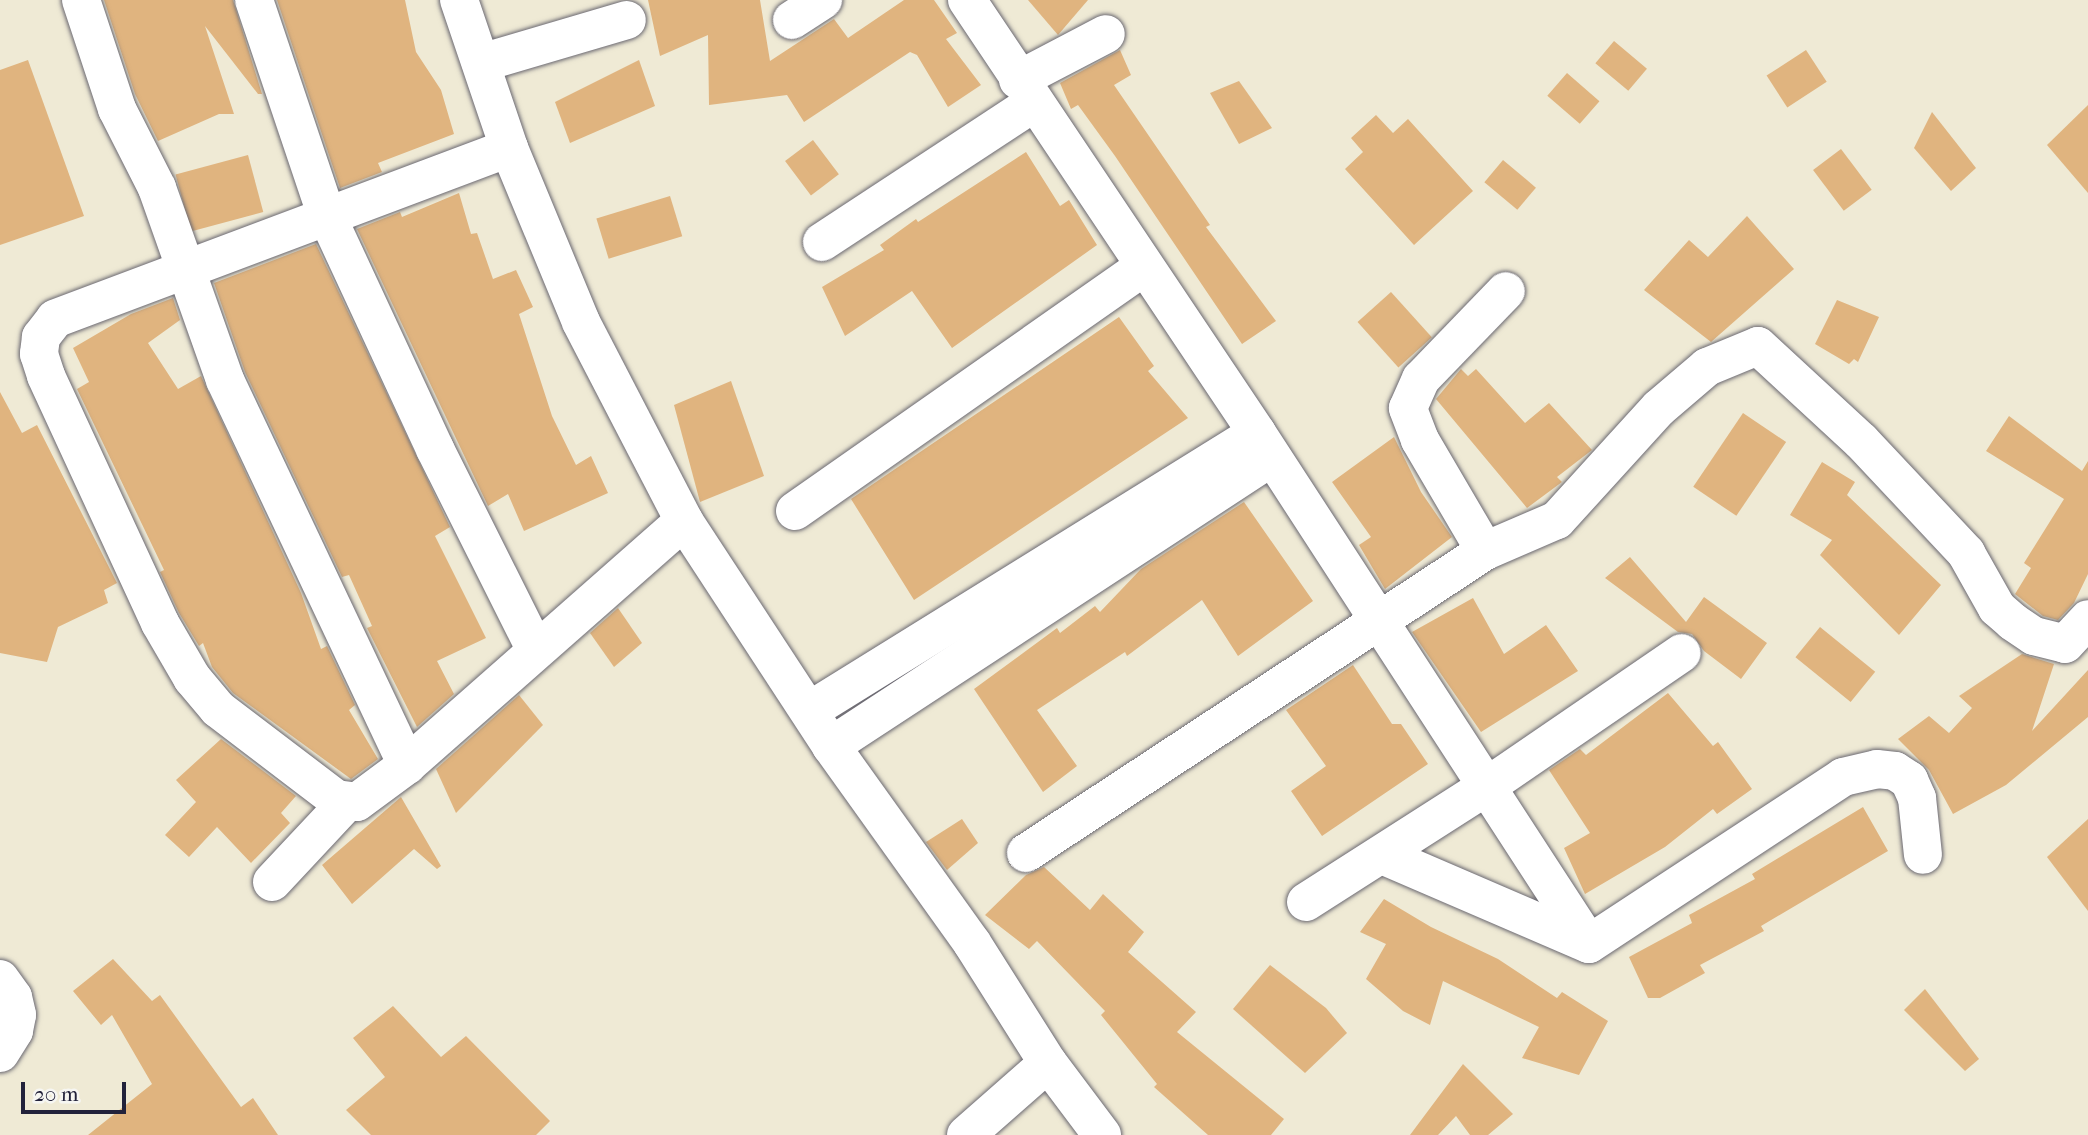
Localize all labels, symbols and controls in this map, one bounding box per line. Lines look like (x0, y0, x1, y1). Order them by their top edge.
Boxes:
scale bar (24, 1068, 130, 1112)
text: 20 m (34, 1082, 78, 1106)

